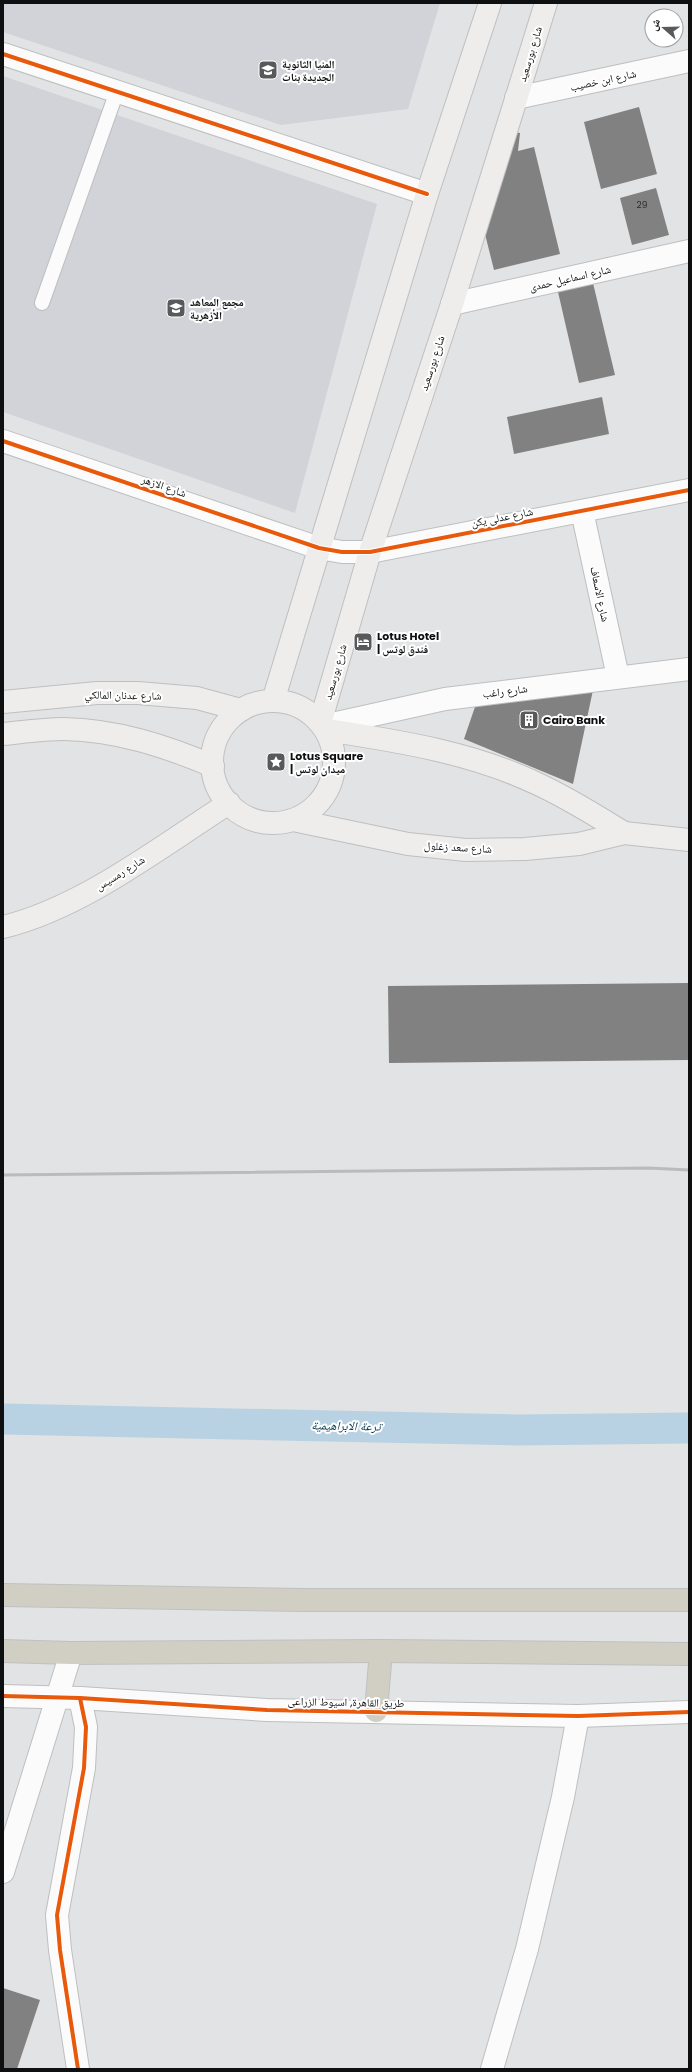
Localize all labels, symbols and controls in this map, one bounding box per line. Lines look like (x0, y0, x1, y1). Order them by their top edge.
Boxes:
north arrow (644, 8, 684, 48)
text: ش (645, 16, 664, 33)
street label: شارع بورسعيد (514, 24, 546, 84)
place label: المنيا الثانوية الجديدة بنات (282, 56, 335, 85)
school or university icon: المنيا الثانوية الجديدة بنات (257, 59, 279, 81)
street label: شارع ابن خصيب (568, 65, 638, 95)
house number: 29 (637, 199, 648, 211)
street label: شارع اسماعيل حمدى (527, 261, 613, 295)
place label: مجمع المعاهد الأزهرية (190, 294, 244, 323)
school or university icon: مجمع المعاهد الأزهرية (165, 297, 187, 319)
street label: شارع بورسعيد (416, 333, 448, 393)
street label: شارع الازهر (138, 471, 189, 501)
street label: شارع عدلى يكن (470, 503, 534, 531)
street label: شارع الاسعاف (586, 565, 614, 623)
place label: Lotus Hotel | فندق لوتس (377, 628, 439, 657)
hotel icon: Lotus Hotel | فندق لوتس (352, 631, 374, 653)
street label: شارع بورسعيد (319, 642, 351, 702)
street label: شارع راغب (482, 680, 528, 702)
street label: شارع عدنان المالكي (84, 686, 162, 704)
building icon: Cairo Bank (518, 709, 540, 731)
place label: Cairo Bank (543, 712, 605, 728)
place label: Lotus Square | ميدان لوتس (290, 748, 363, 777)
place icon: Lotus Square | ميدان لوتس (265, 751, 287, 773)
street label: شارع سعد زغلول (424, 837, 492, 857)
street label: شارع رمسيس (92, 851, 148, 895)
water label: ترعة الابراهيمية (311, 1416, 383, 1435)
street label: طريق القاهرة, اسيوط الزراعى (287, 1693, 405, 1711)

